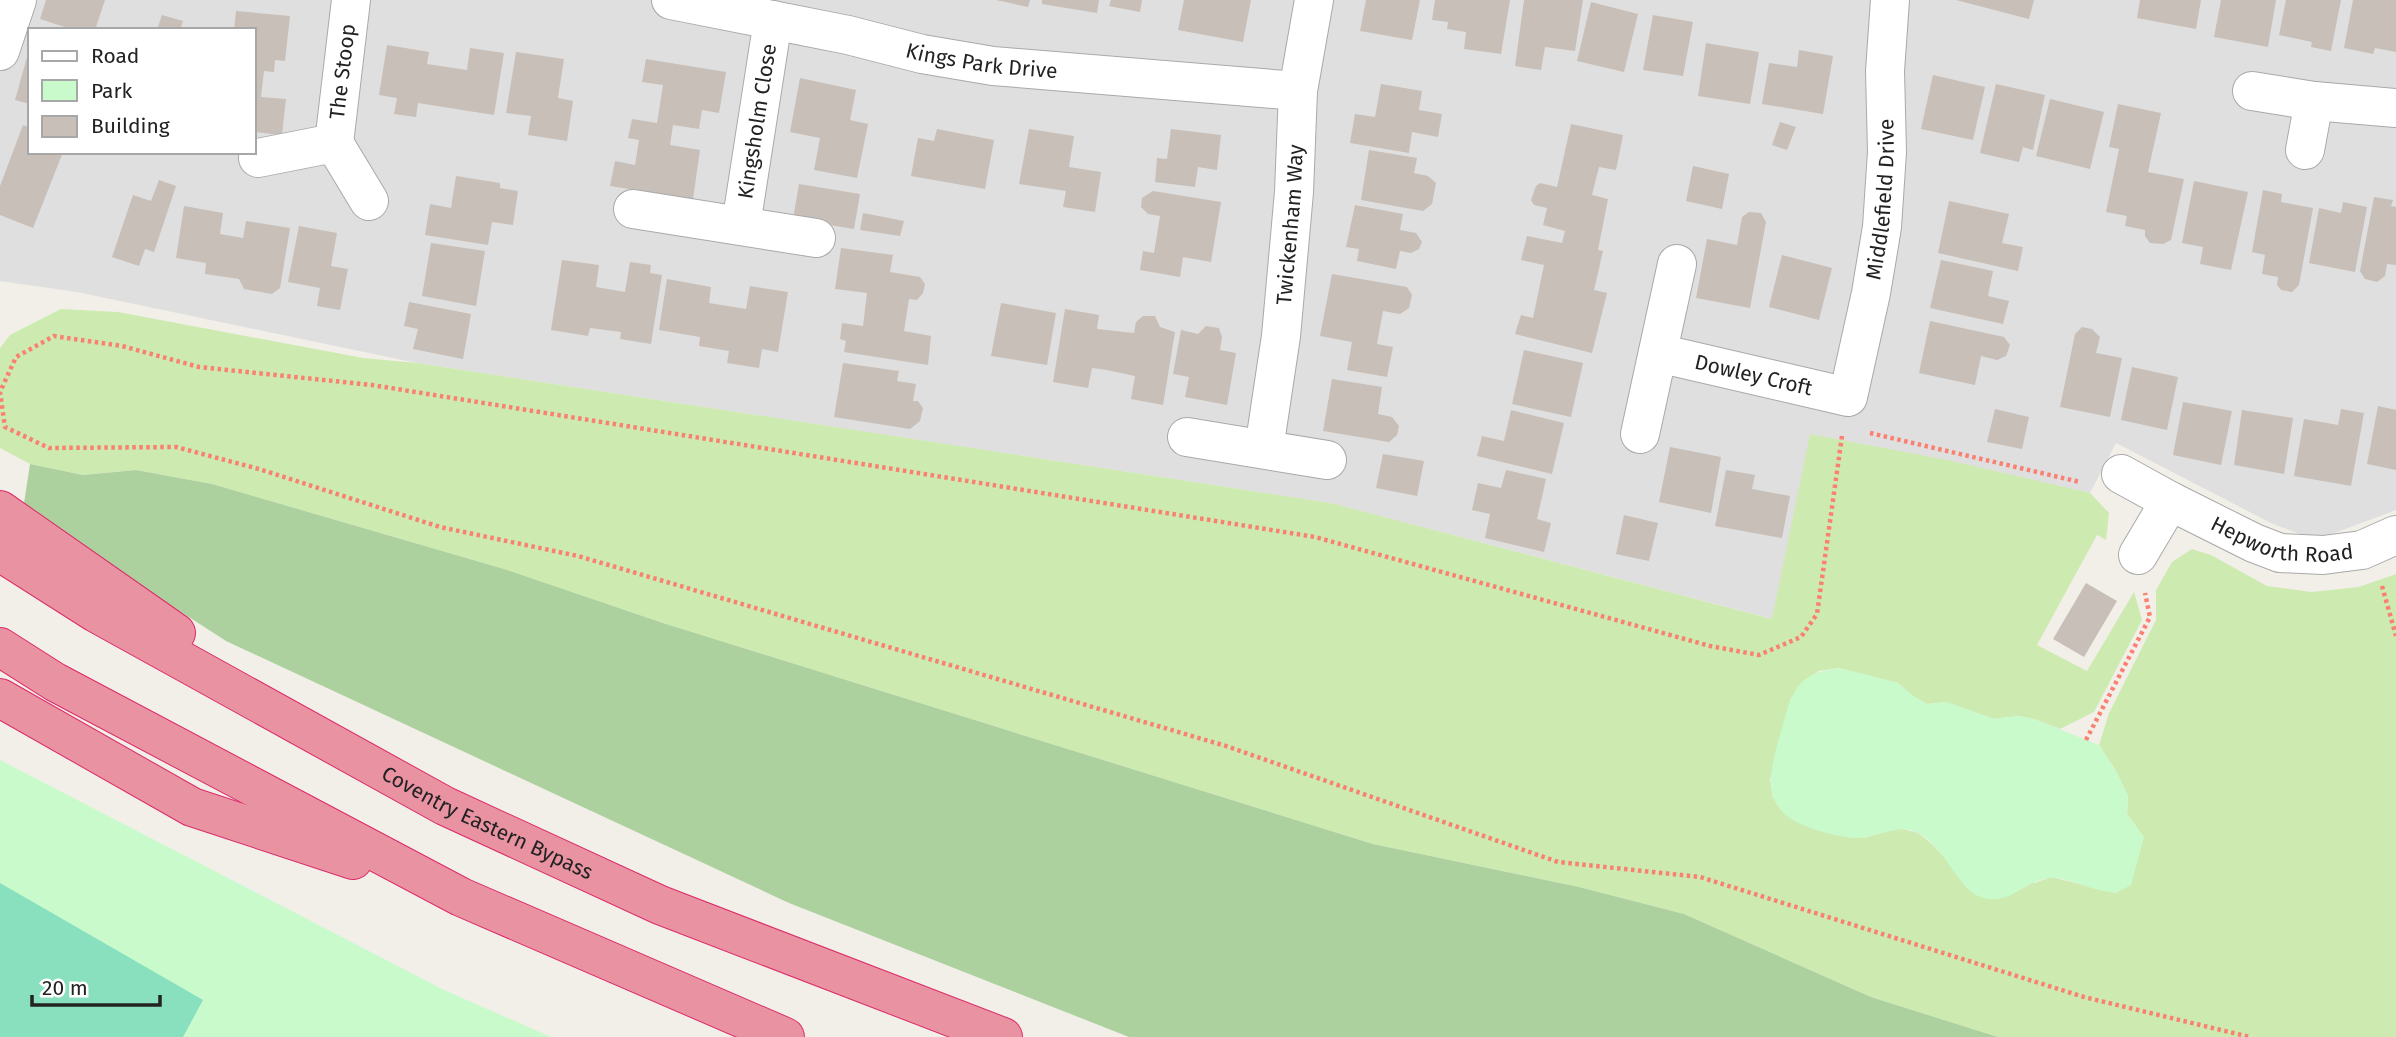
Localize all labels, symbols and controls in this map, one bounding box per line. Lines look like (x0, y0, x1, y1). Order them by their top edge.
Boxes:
street label: The Stoop (324, 22, 361, 121)
legend (28, 28, 256, 154)
street label: Kings Park Drive (903, 37, 1059, 84)
street label: Kingsholm Close (732, 42, 782, 201)
text: Road (91, 43, 139, 69)
text: Park (91, 78, 133, 104)
text: Building (91, 113, 170, 139)
street label: Middlefield Drive (1860, 118, 1900, 282)
street label: Twickenham Way (1271, 143, 1309, 306)
street label: Dowley Croft (1692, 349, 1815, 401)
street label: Hepworth Road (2207, 511, 2355, 569)
street label: Coventry Eastern Bypass (377, 760, 597, 885)
scale bar (32, 964, 159, 1008)
text: 20 m (42, 975, 88, 1001)

